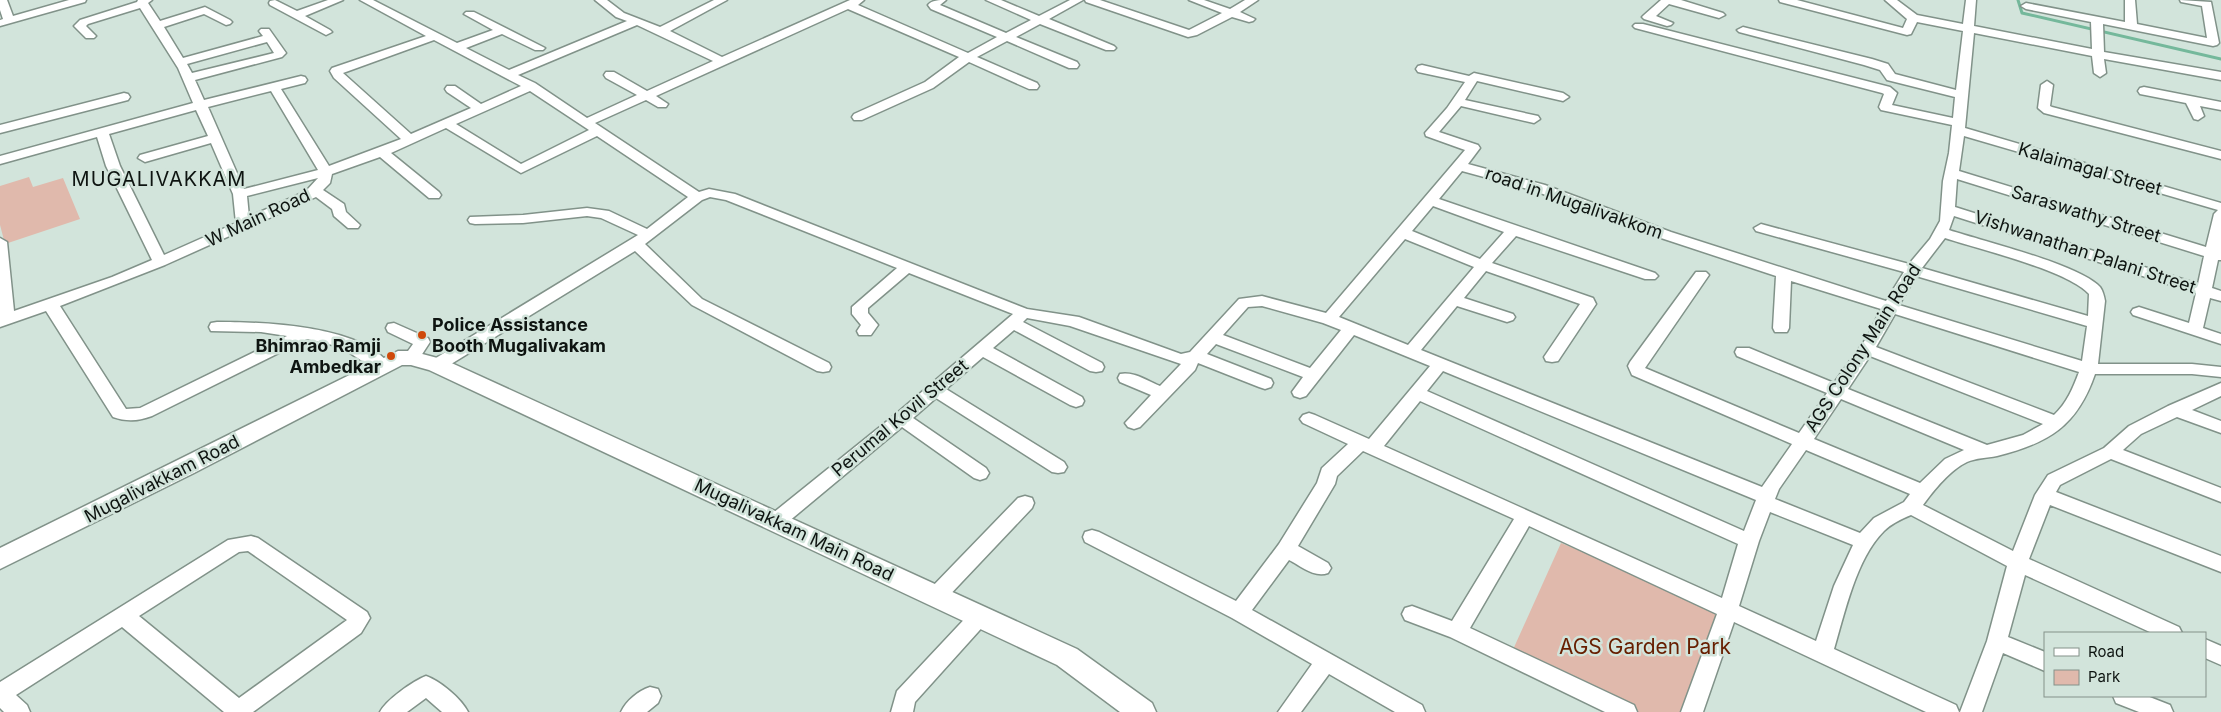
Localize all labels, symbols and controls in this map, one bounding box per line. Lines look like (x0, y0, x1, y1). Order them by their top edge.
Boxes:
street label: Kalaimagal Street (2016, 138, 2164, 199)
street label: road in Mugalivakkom (1483, 162, 1666, 243)
district label: MUGALIVAKKAM (72, 167, 246, 191)
street label: Saraswathy Street (2009, 181, 2163, 246)
street label: W Main Road (202, 184, 313, 251)
street label: Vishwanathan Palani Street (1972, 206, 2199, 297)
street label: AGS Colony Main Road (1800, 260, 1925, 436)
place label: Police Assistance Booth Mugalivakam (432, 314, 606, 356)
marker: Police Assistance Booth Mugalivakam (416, 329, 428, 341)
place label: Bhimrao Ramji Ambedkar (255, 335, 381, 377)
marker: Bhimrao Ramji Ambedkar (385, 350, 397, 362)
street label: Perumal Kovil Street (827, 355, 972, 481)
street label: Mugalivakkam Road (81, 430, 243, 527)
street label: Mugalivakkam Main Road (691, 474, 897, 585)
legend (2044, 632, 2206, 697)
park label: AGS Garden Park (1559, 634, 1732, 659)
text: Road (2088, 642, 2124, 661)
text: Park (2088, 667, 2121, 686)

